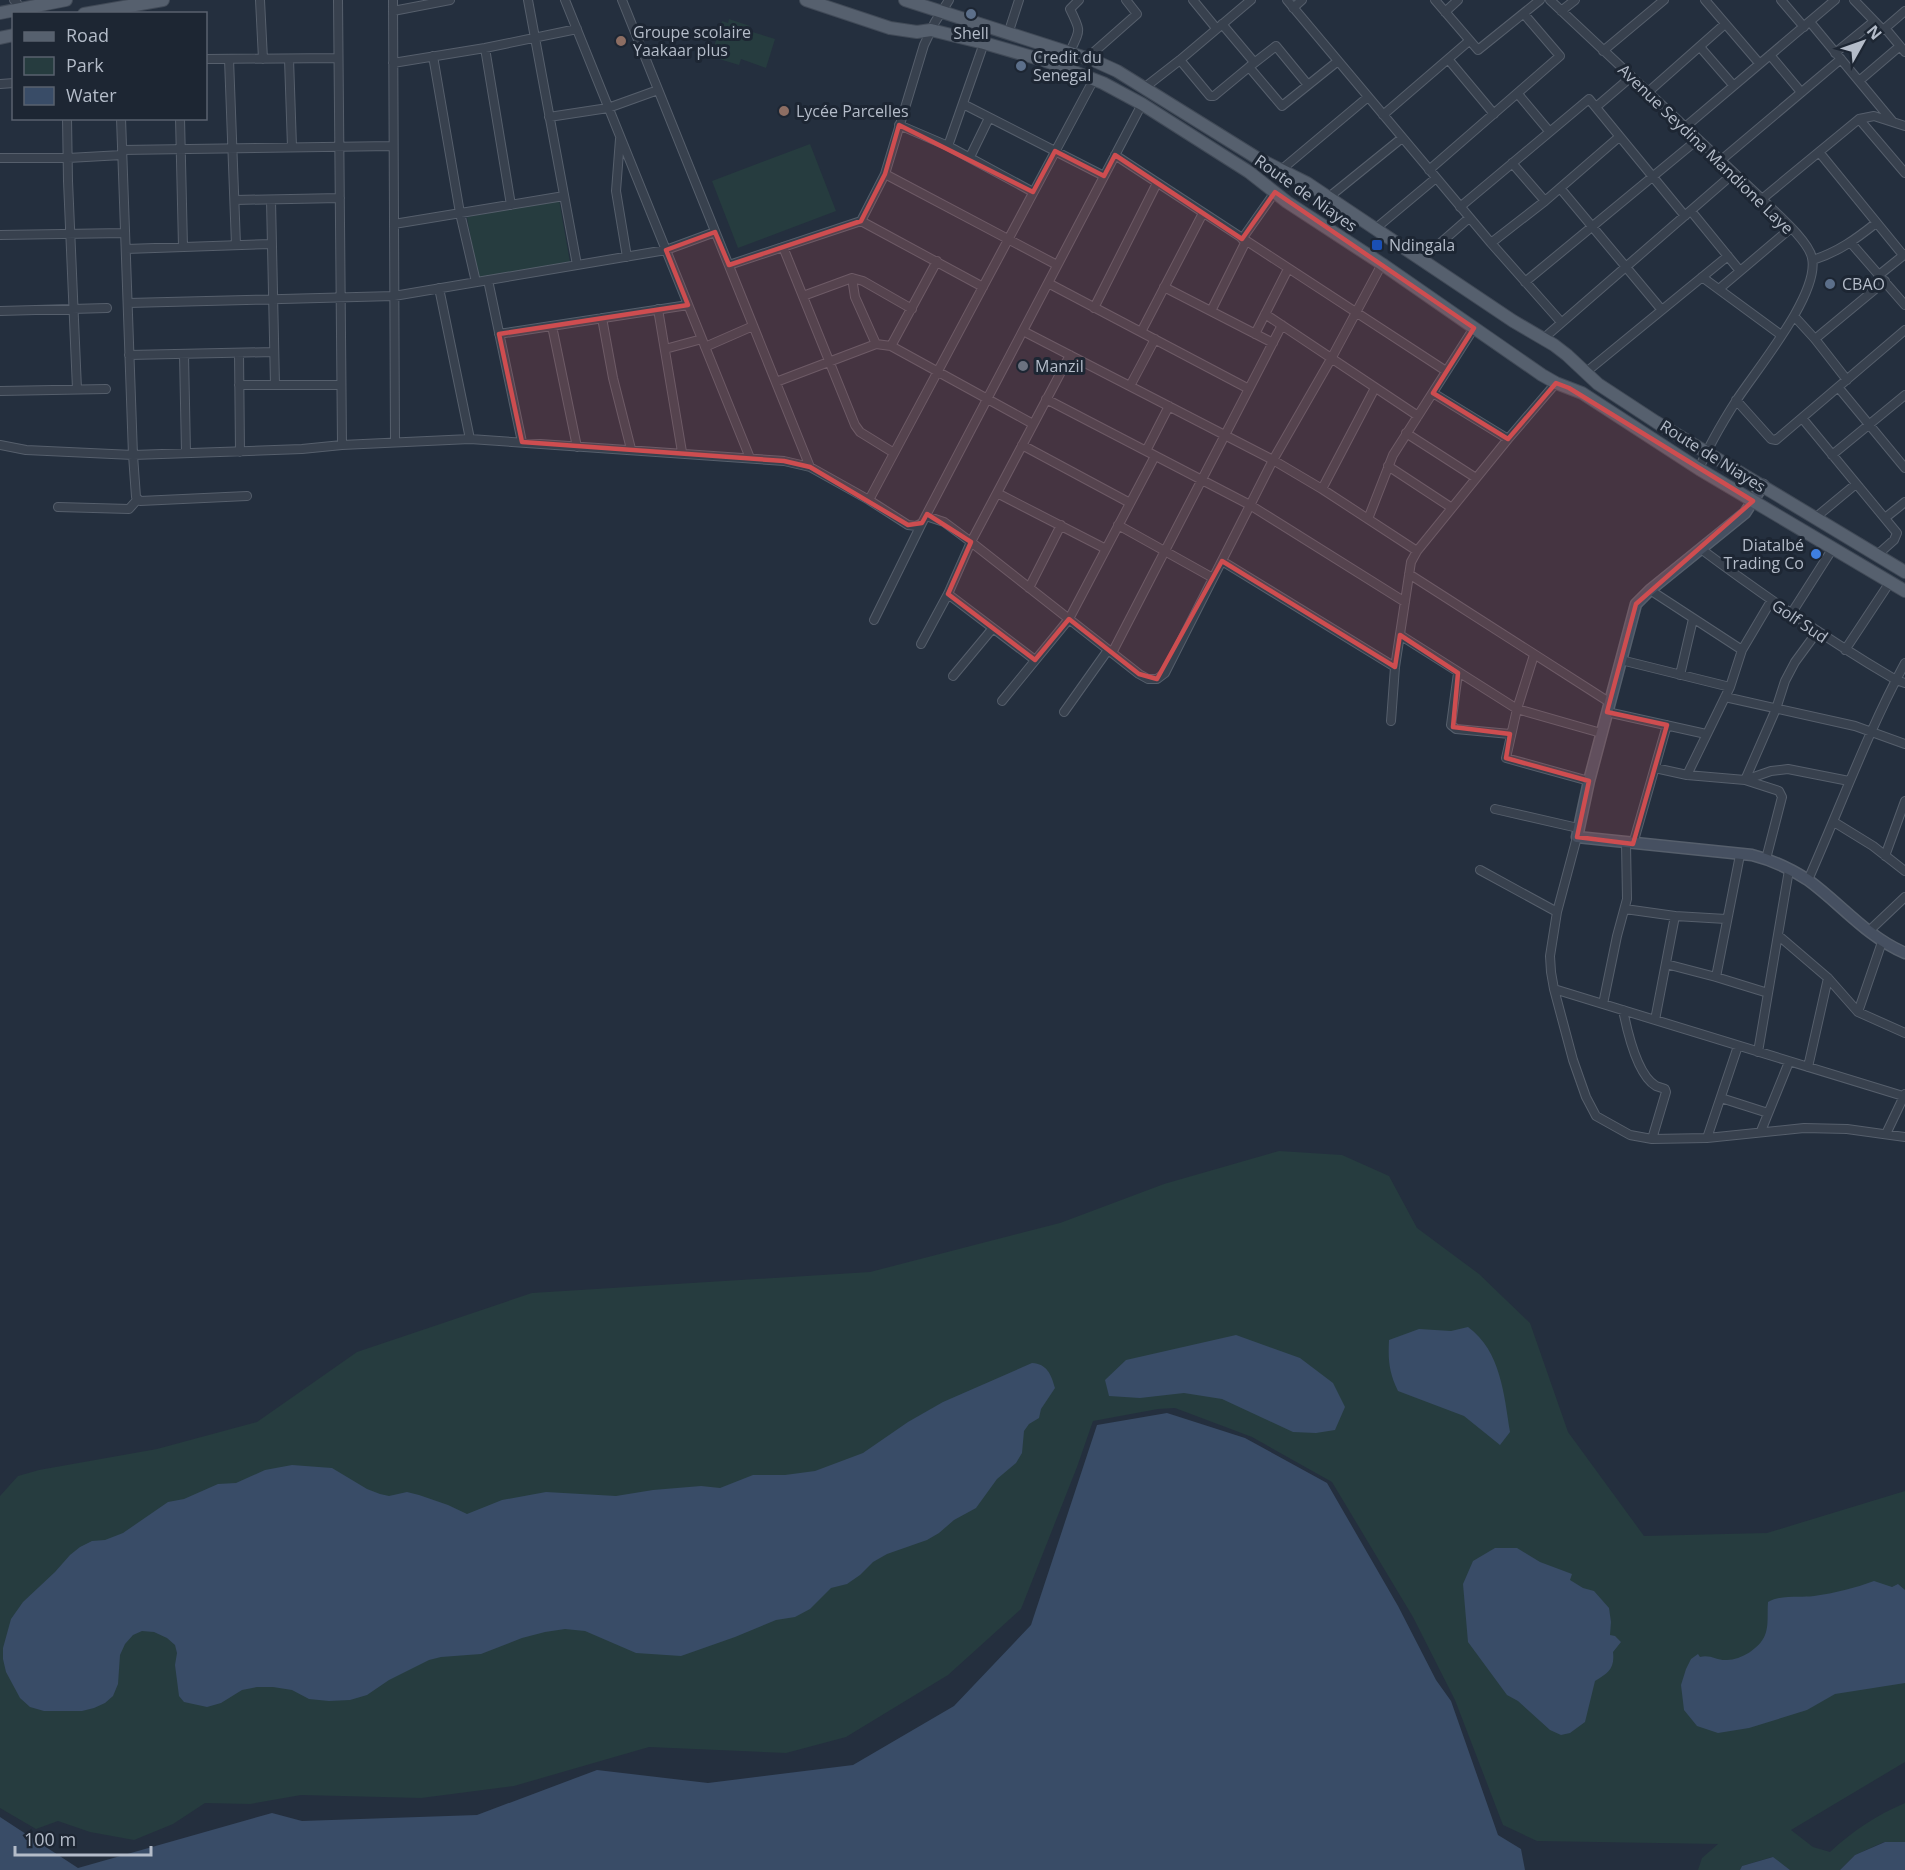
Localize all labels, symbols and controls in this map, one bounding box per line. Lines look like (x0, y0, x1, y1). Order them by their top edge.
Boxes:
marker: Shell (964, 7, 978, 21)
legend (12, 12, 207, 120)
north arrow (1833, 12, 1893, 72)
text: N (1862, 20, 1887, 44)
place label: Groupe scolaire Yaakaar plus (633, 21, 751, 61)
place label: Shell (953, 22, 989, 44)
text: Road (66, 23, 109, 47)
marker: Groupe scolaire Yaakaar plus (614, 34, 628, 48)
place label: Credit du Senegal (1033, 46, 1102, 86)
text: Park (66, 53, 104, 77)
marker: Credit du Senegal (1014, 59, 1028, 73)
street label: Avenue Seydina Mandione Laye (1613, 59, 1799, 239)
text: Water (66, 83, 117, 107)
place label: Lycée Parcelles (796, 100, 909, 122)
marker: Lycée Parcelles (777, 104, 791, 118)
street label: Route de Niayes (1250, 149, 1362, 237)
place label: Ndingala (1389, 234, 1455, 256)
marker: Ndingala (1370, 238, 1384, 252)
place label: CBAO (1842, 273, 1885, 295)
marker: CBAO (1823, 277, 1837, 291)
place label: Manzil (1035, 355, 1084, 377)
marker: Manzil (1016, 359, 1030, 373)
street label: Route de Niayes (1656, 415, 1770, 497)
place label: Diatalbé Trading Co (1724, 534, 1804, 574)
marker: Diatalbé Trading Co (1809, 547, 1823, 561)
street label: Golf Sud (1768, 594, 1832, 648)
scale bar (15, 1819, 152, 1857)
text: 100 m (24, 1827, 76, 1851)

